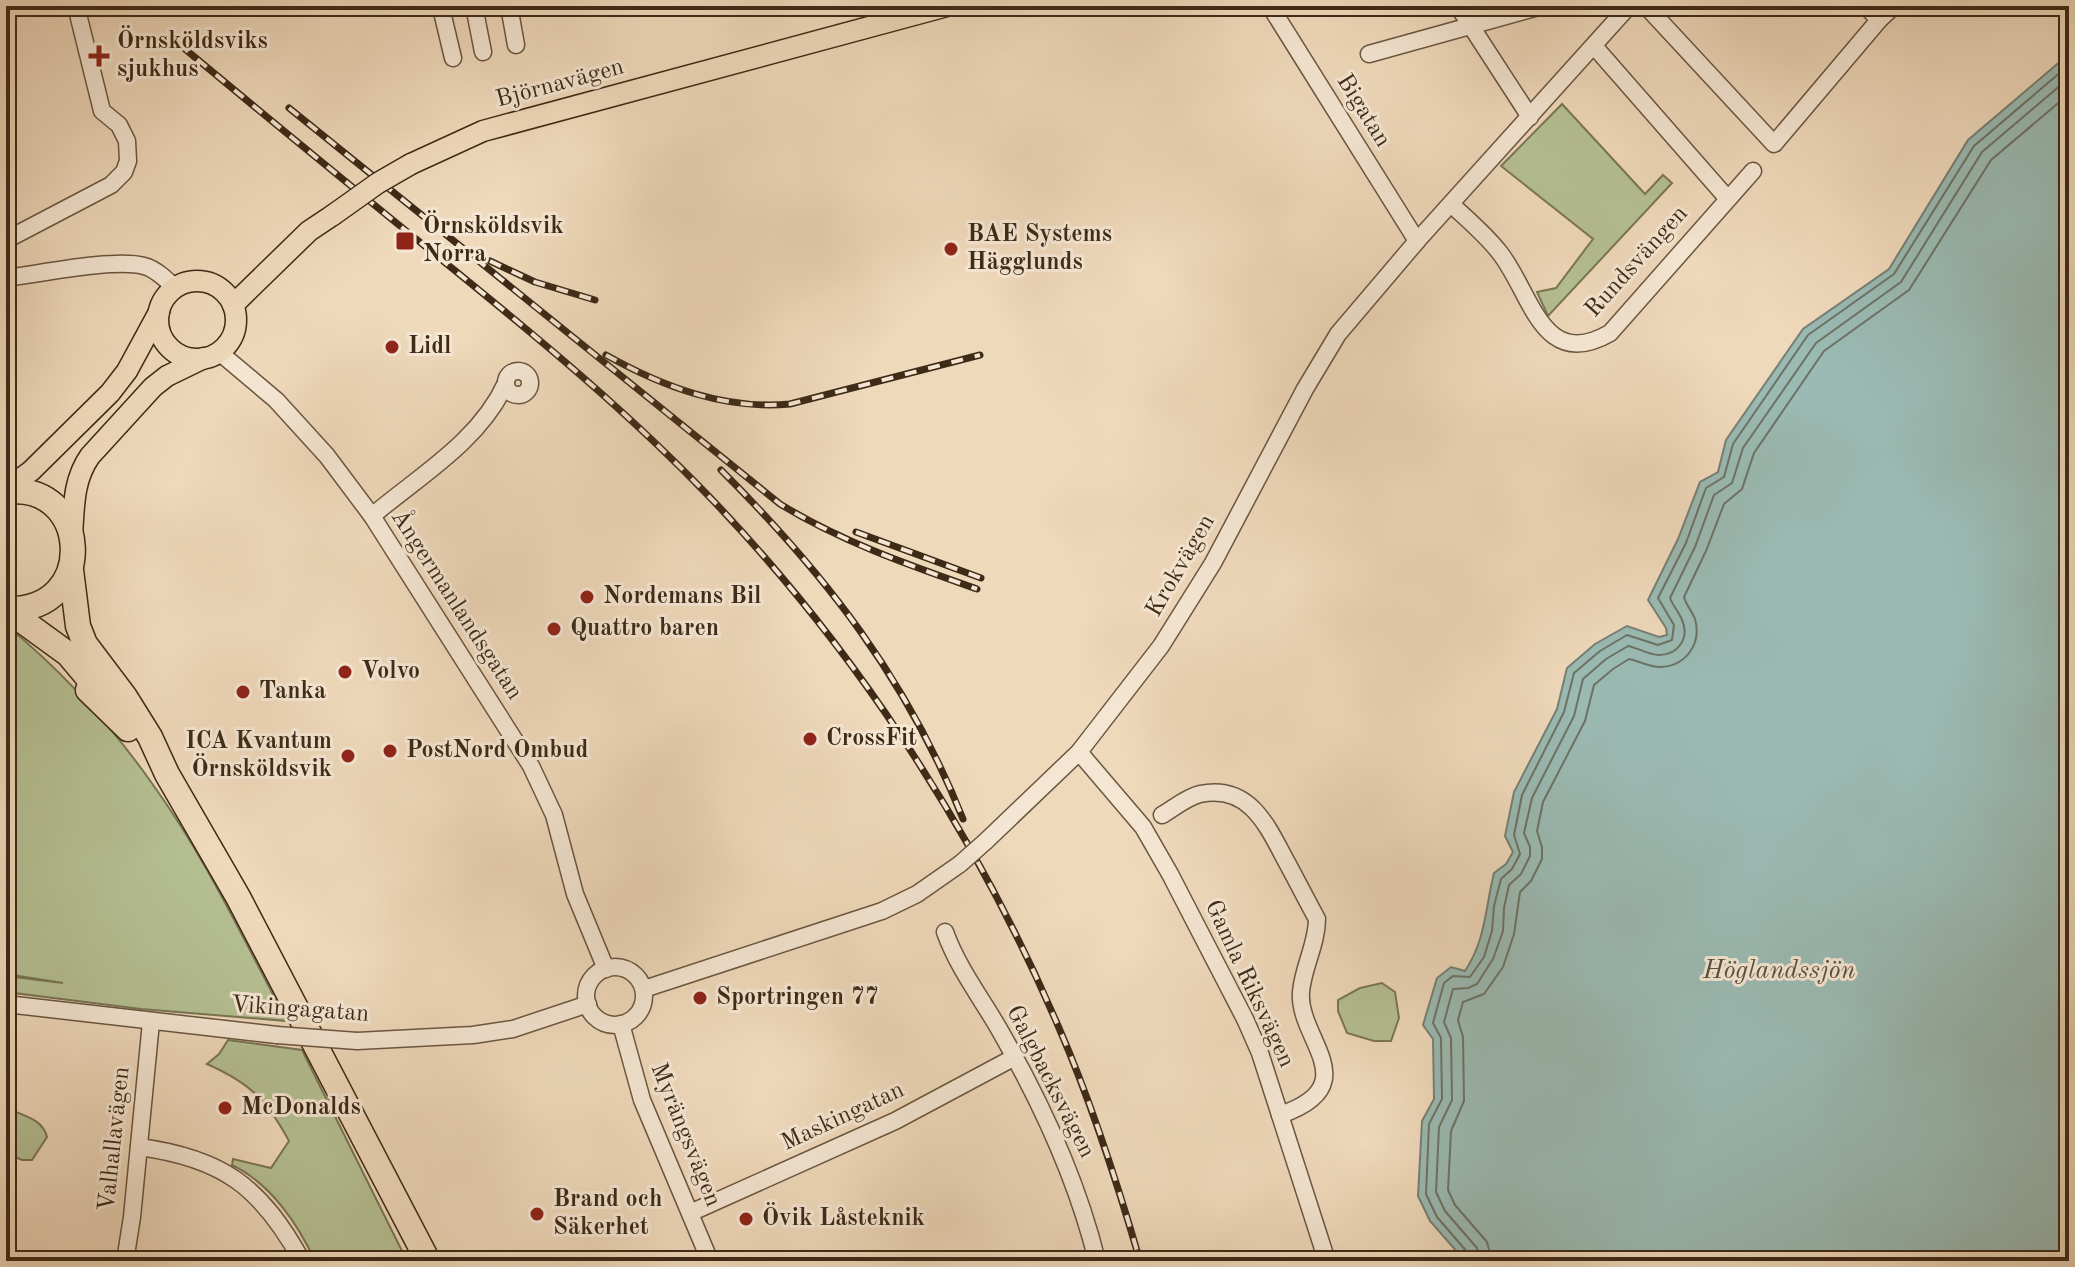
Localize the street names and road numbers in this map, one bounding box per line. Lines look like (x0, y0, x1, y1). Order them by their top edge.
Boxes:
street label: Björnavägen (493, 55, 627, 113)
street label: Bigatan (1331, 70, 1395, 152)
street label: Rundsvängen (1581, 202, 1693, 322)
street label: Ångermanlandsgatan (386, 503, 531, 704)
street label: Krokvägen (1142, 511, 1220, 621)
street label: Gamla Riksvägen (1200, 897, 1298, 1071)
street label: Vikingagatan (230, 993, 370, 1027)
street label: Galgbacksvägen (1001, 1002, 1099, 1162)
street label: Myrängsvägen (645, 1060, 725, 1210)
street label: Valhallavägen (95, 1065, 135, 1213)
street label: Maskingatan (778, 1078, 908, 1156)

